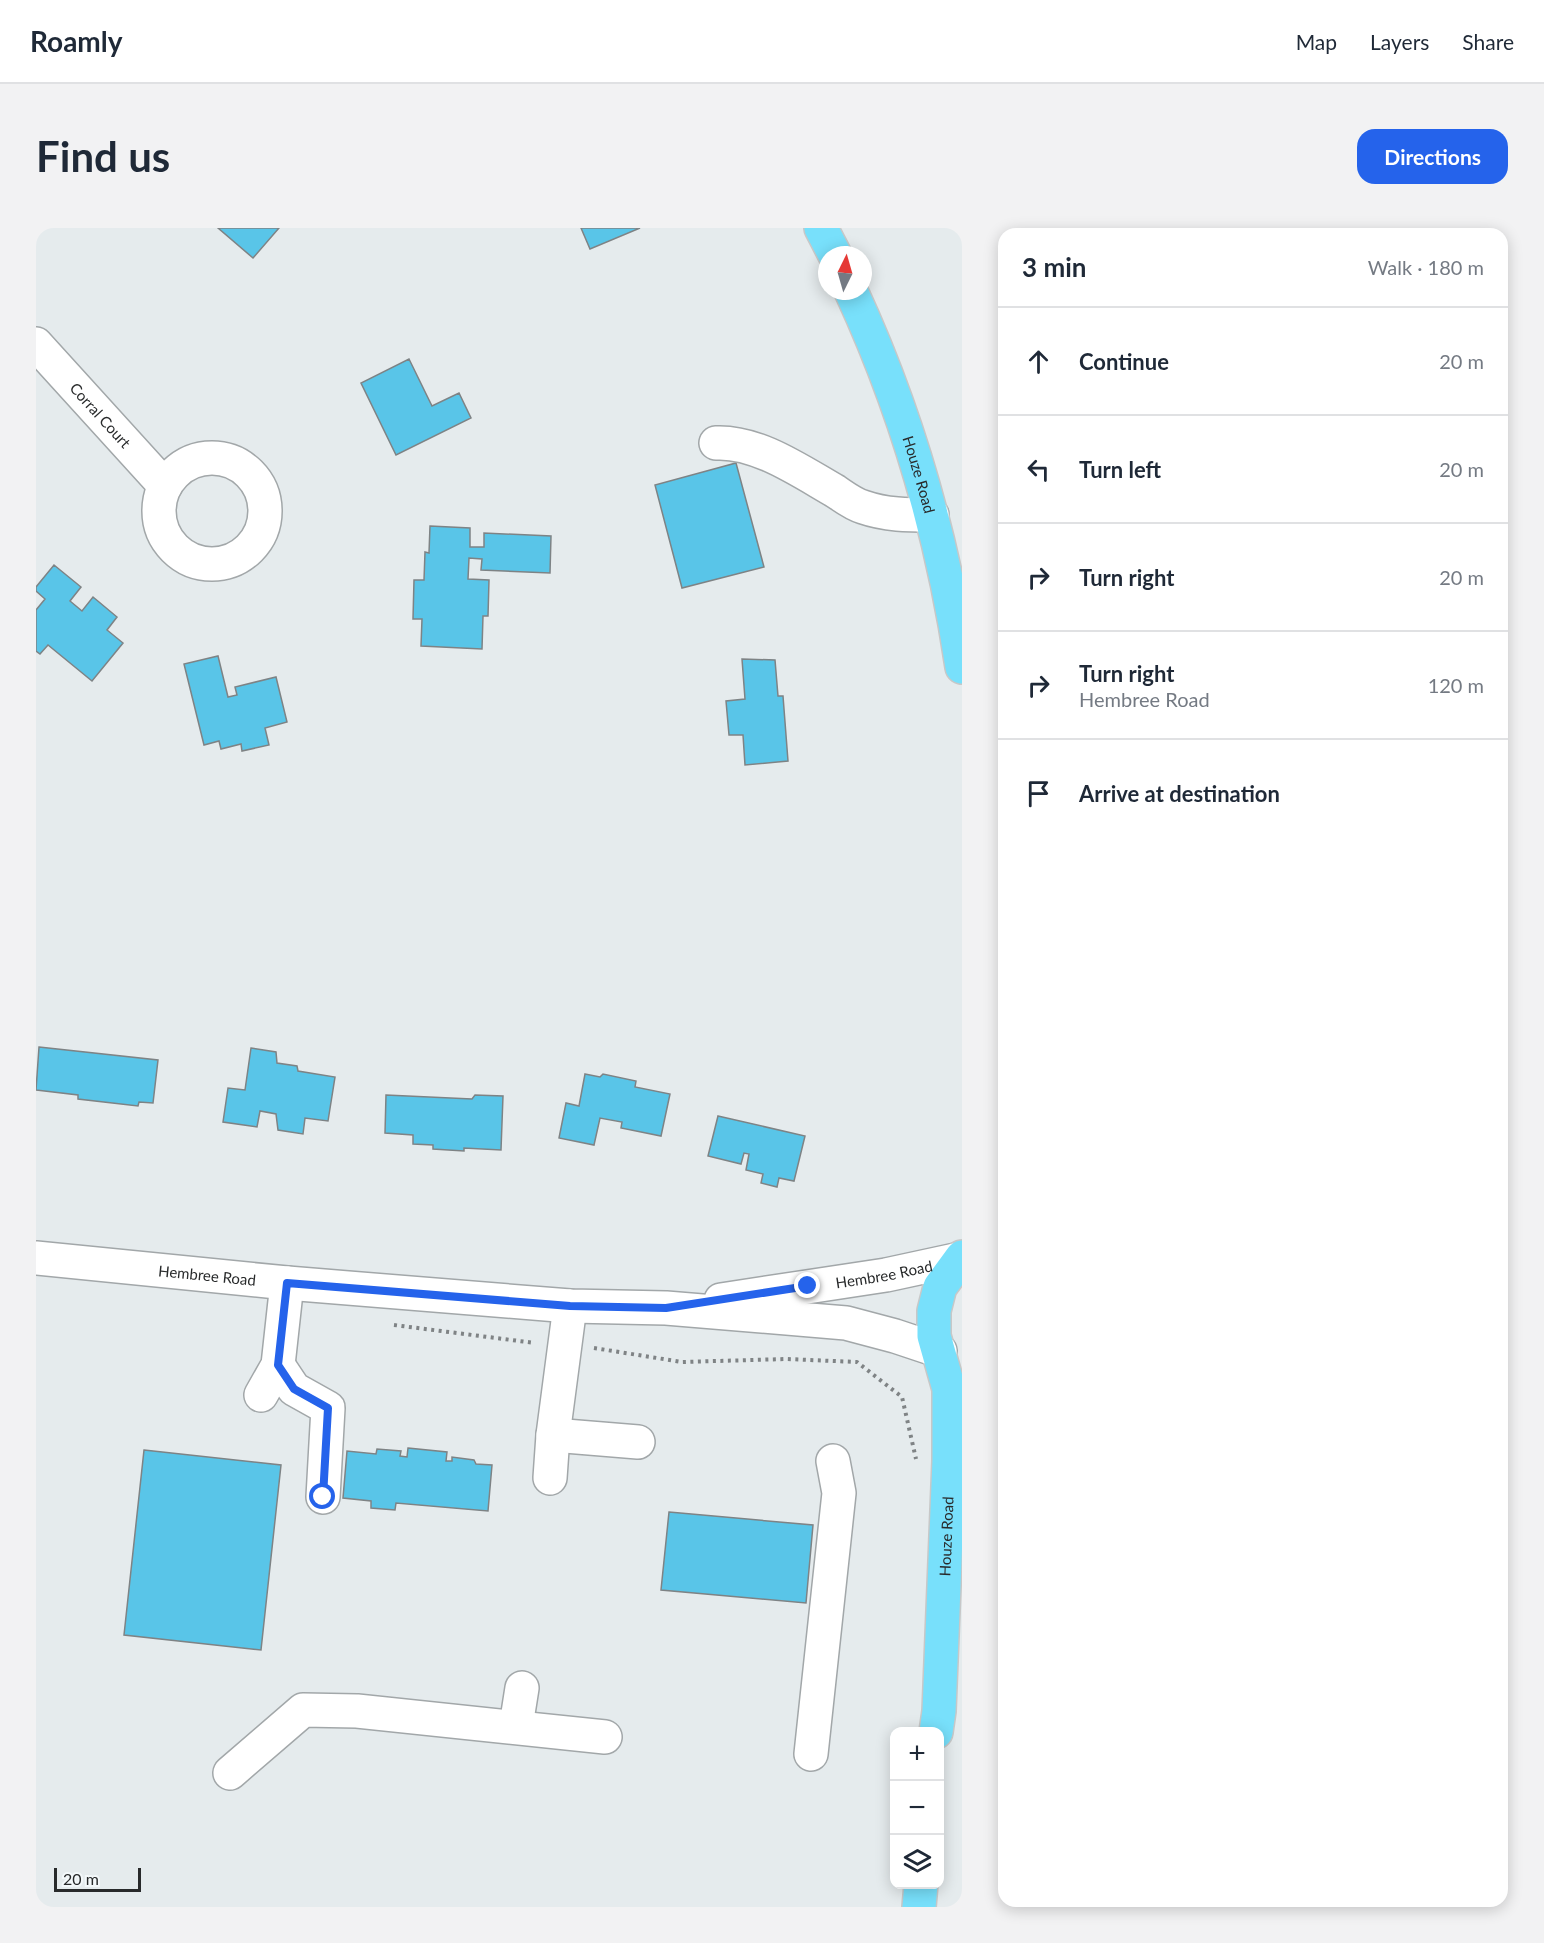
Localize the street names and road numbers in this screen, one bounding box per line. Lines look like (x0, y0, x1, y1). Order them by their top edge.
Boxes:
street label: Corral Court (66, 379, 135, 452)
street label: Houze Road (899, 433, 939, 515)
street label: Hembree Road (834, 1256, 934, 1292)
street label: Hembree Road (157, 1261, 257, 1289)
street label: Houze Road (935, 1496, 957, 1577)

